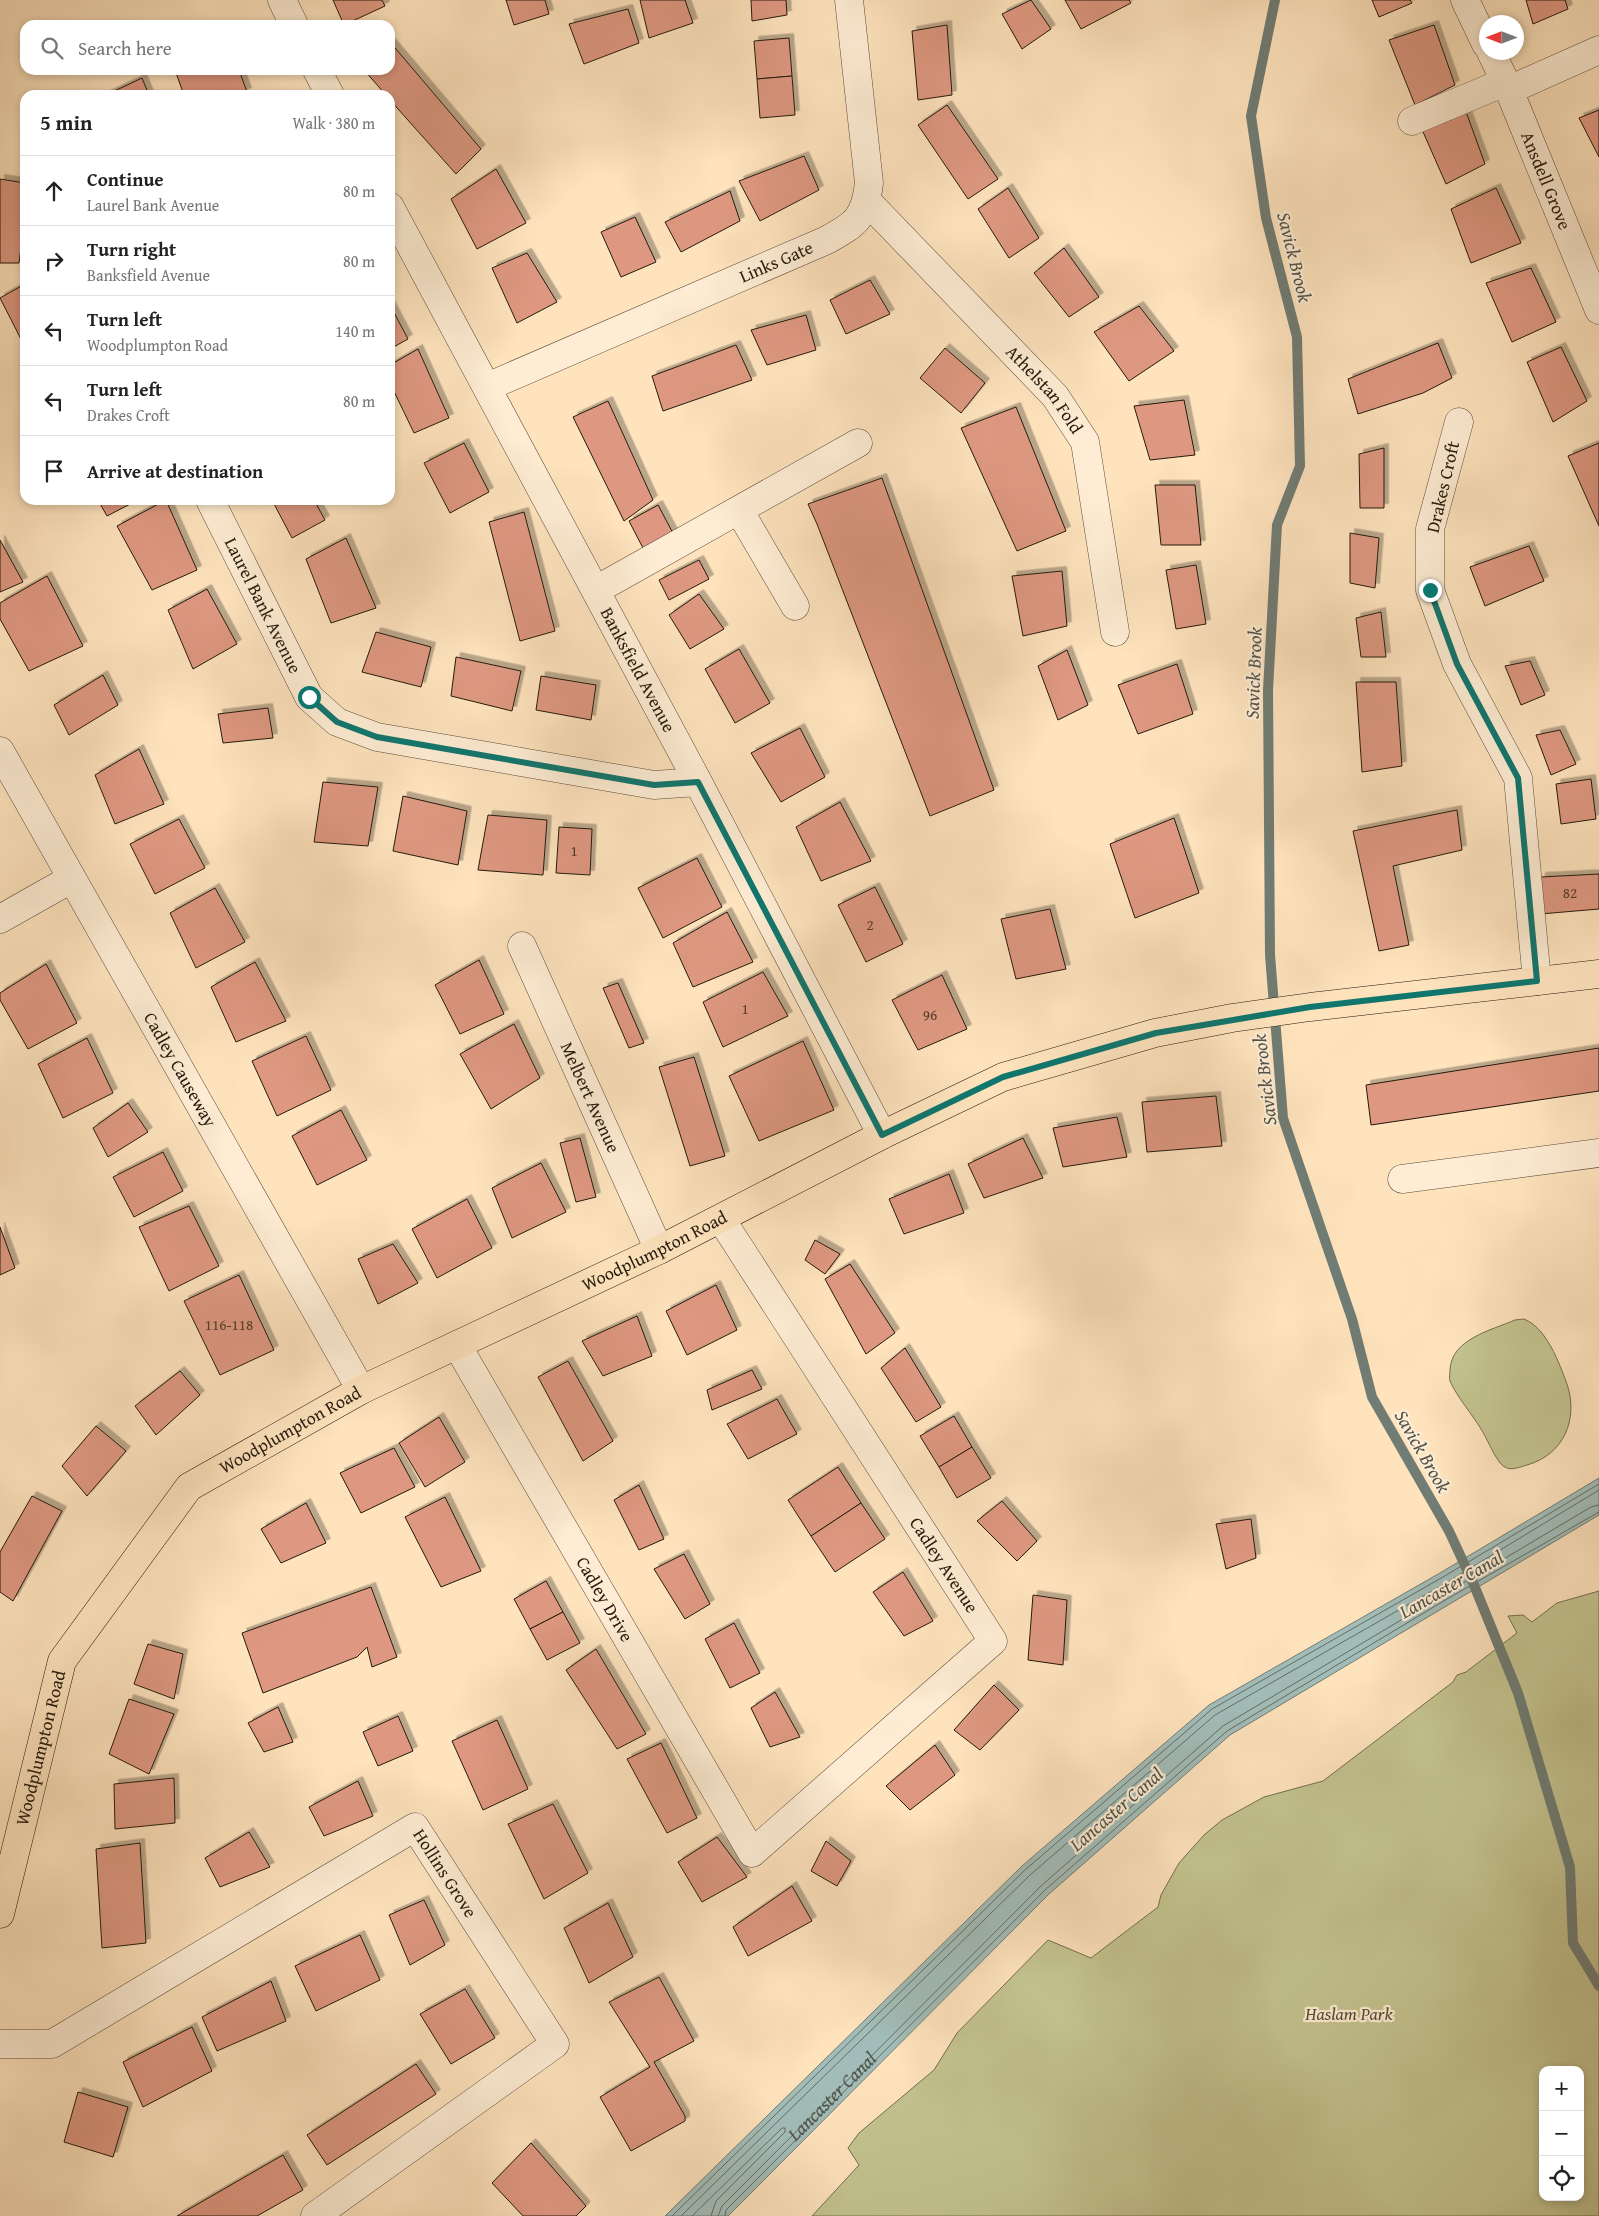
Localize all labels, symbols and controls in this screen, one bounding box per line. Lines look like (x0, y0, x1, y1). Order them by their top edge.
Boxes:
north arrow (1479, 15, 1524, 60)
search box (20, 20, 395, 75)
icon: search (38, 34, 66, 62)
text: Search here (78, 34, 172, 62)
text: 5 min (40, 107, 92, 138)
text: Walk · 380 m (292, 111, 375, 135)
street label: Ansdell Grove (1514, 127, 1579, 234)
text: Continue (87, 165, 164, 193)
icon: ahead (40, 177, 68, 205)
text: 80 m (343, 179, 375, 203)
text: Laurel Bank Avenue (87, 193, 219, 217)
water label: Savick Brook (1270, 209, 1320, 305)
street label: Links Gate (735, 234, 817, 289)
text: Turn right (87, 235, 176, 263)
icon: right (40, 247, 68, 275)
text: 80 m (343, 249, 375, 273)
text: Banksfield Avenue (87, 263, 210, 287)
text: Turn left (87, 305, 162, 333)
icon: left (40, 317, 68, 345)
text: 140 m (335, 319, 375, 343)
text: Woodplumpton Road (87, 333, 228, 357)
street label: Athelstan Fold (1000, 339, 1090, 439)
text: Turn left (87, 375, 162, 403)
icon: left (40, 387, 68, 415)
text: 80 m (343, 389, 375, 413)
text: Drakes Croft (87, 403, 170, 427)
street label: Drakes Croft (1419, 438, 1466, 535)
icon: arrive (40, 457, 68, 485)
text: Arrive at destination (87, 457, 263, 485)
street label: Laurel Bank Avenue (218, 533, 309, 678)
route end (1419, 579, 1442, 602)
street label: Banksfield Avenue (594, 602, 683, 737)
water label: Savick Brook (1237, 626, 1269, 719)
route start (298, 686, 321, 709)
house number: 1 (570, 840, 578, 861)
house number: 82 (1563, 882, 1577, 903)
house number: 2 (866, 914, 874, 935)
house number: 1 (741, 998, 749, 1019)
house number: 96 (923, 1004, 937, 1025)
street label: Cadley Causeway (137, 1007, 224, 1132)
water label: Savick Brook (1244, 1032, 1283, 1127)
street label: Melbert Avenue (554, 1037, 627, 1157)
street label: Woodplumpton Road (577, 1203, 732, 1298)
house number: 116-118 (205, 1314, 253, 1335)
street label: Woodplumpton Road (214, 1379, 366, 1480)
water label: Savick Brook (1388, 1404, 1458, 1498)
street label: Cadley Avenue (903, 1511, 986, 1618)
water label: Lancaster Canal (1393, 1543, 1509, 1626)
street label: Cadley Drive (570, 1551, 641, 1647)
street label: Woodplumpton Road (8, 1667, 72, 1828)
water label: Lancaster Canal (1062, 1760, 1169, 1858)
street label: Hollins Grove (407, 1823, 484, 1923)
park label: Haslam Park (1304, 2000, 1393, 2027)
water label: Lancaster Canal (780, 2045, 883, 2148)
map controls (1539, 2066, 1584, 2201)
button: + (1539, 2066, 1584, 2111)
button: − (1539, 2111, 1584, 2156)
button: locate (1539, 2156, 1584, 2201)

